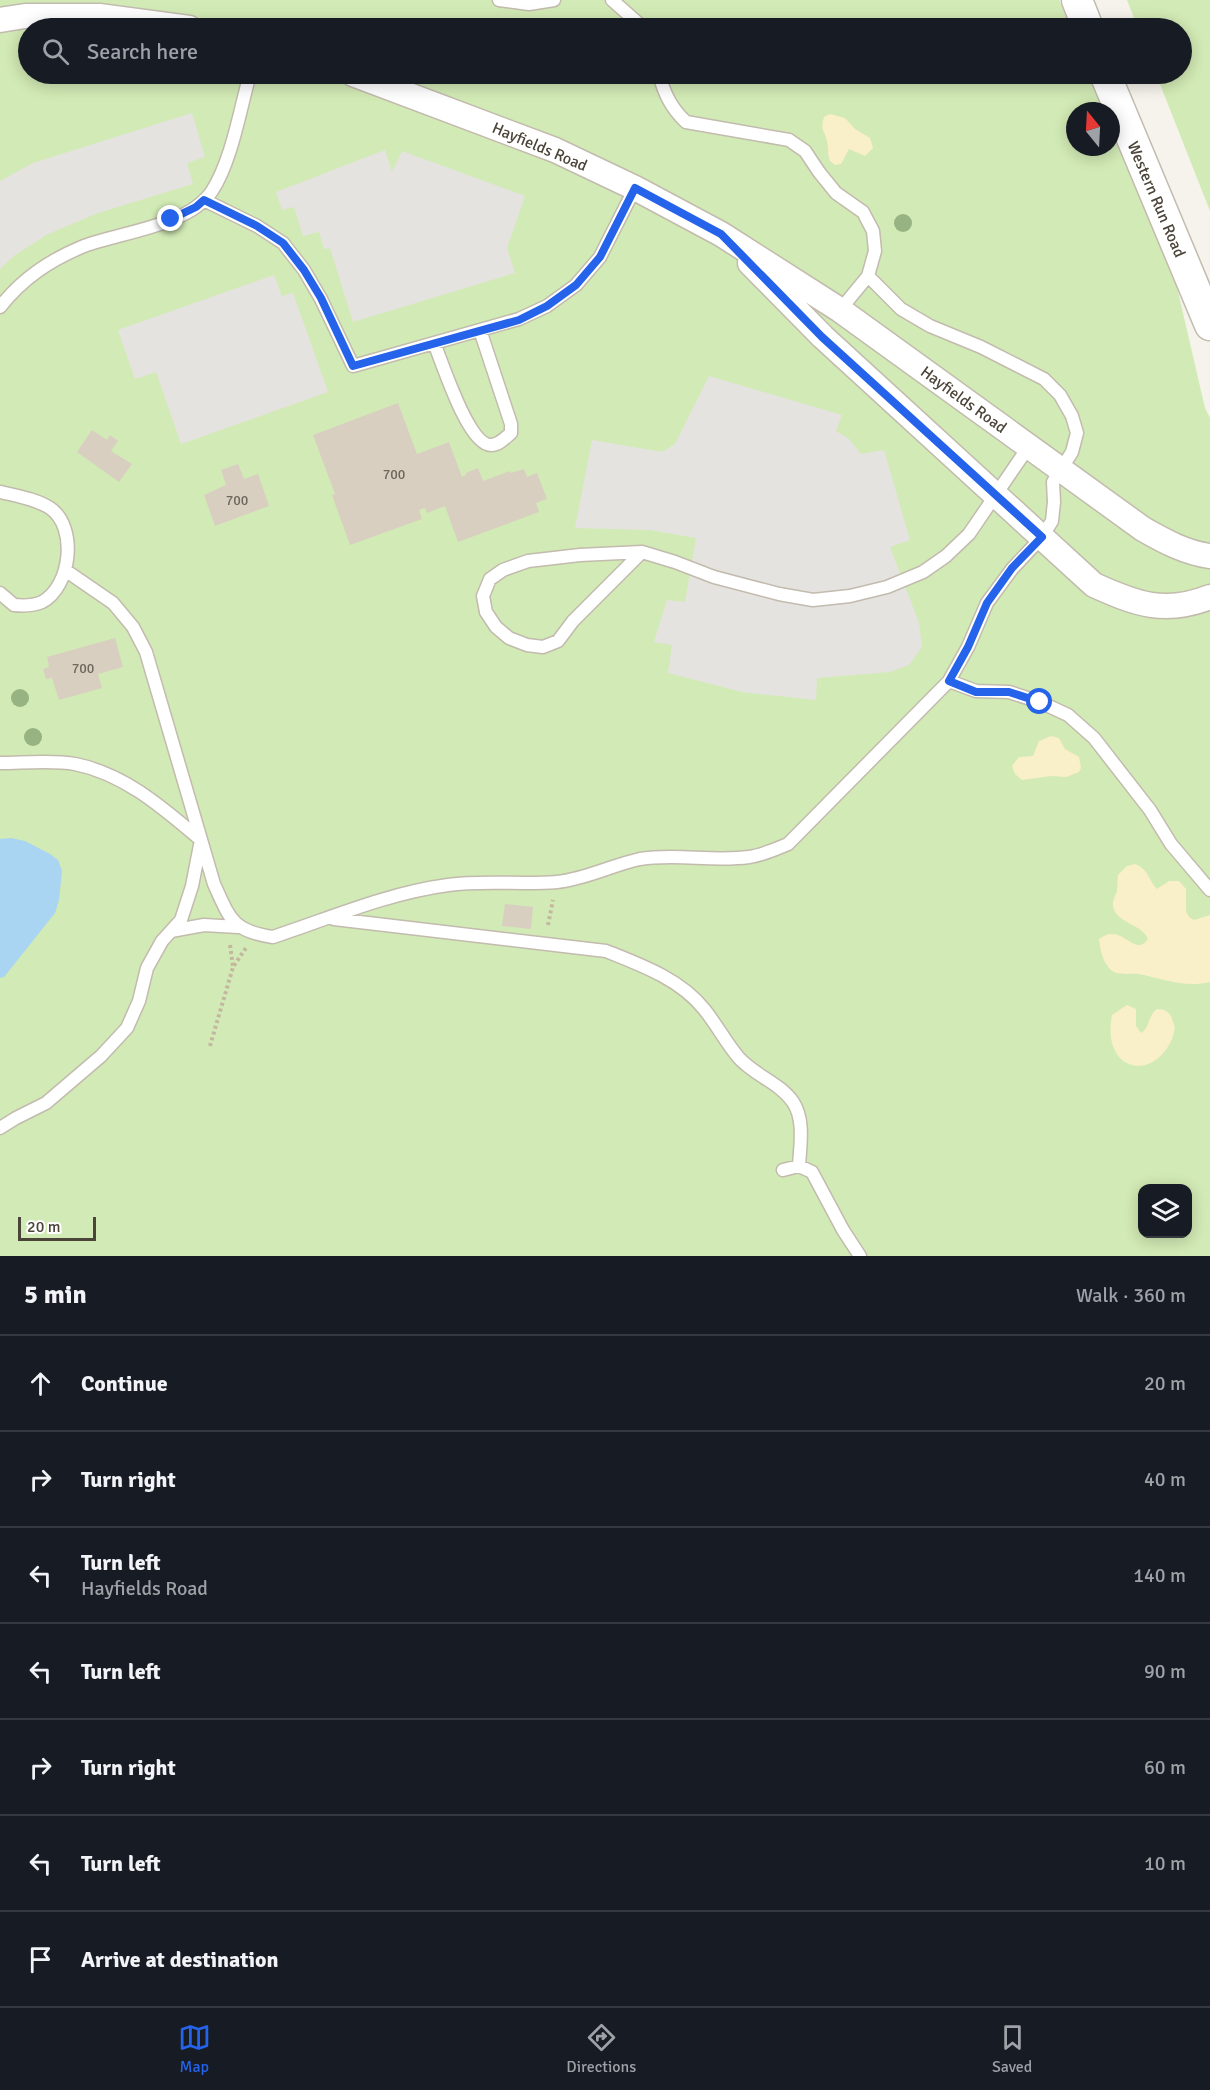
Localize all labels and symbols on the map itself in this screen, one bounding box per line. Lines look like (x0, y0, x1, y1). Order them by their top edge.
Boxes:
north arrow (1066, 102, 1120, 156)
street label: Hayfields Road (489, 118, 590, 176)
street label: Western Run Road (1123, 138, 1190, 260)
route end (157, 205, 183, 231)
street label: Hayfields Road (916, 362, 1010, 438)
house number: 700 (383, 466, 405, 483)
house number: 700 (226, 492, 248, 509)
house number: 700 (72, 660, 94, 677)
route start (1026, 688, 1052, 714)
scale bar (18, 1214, 96, 1242)

